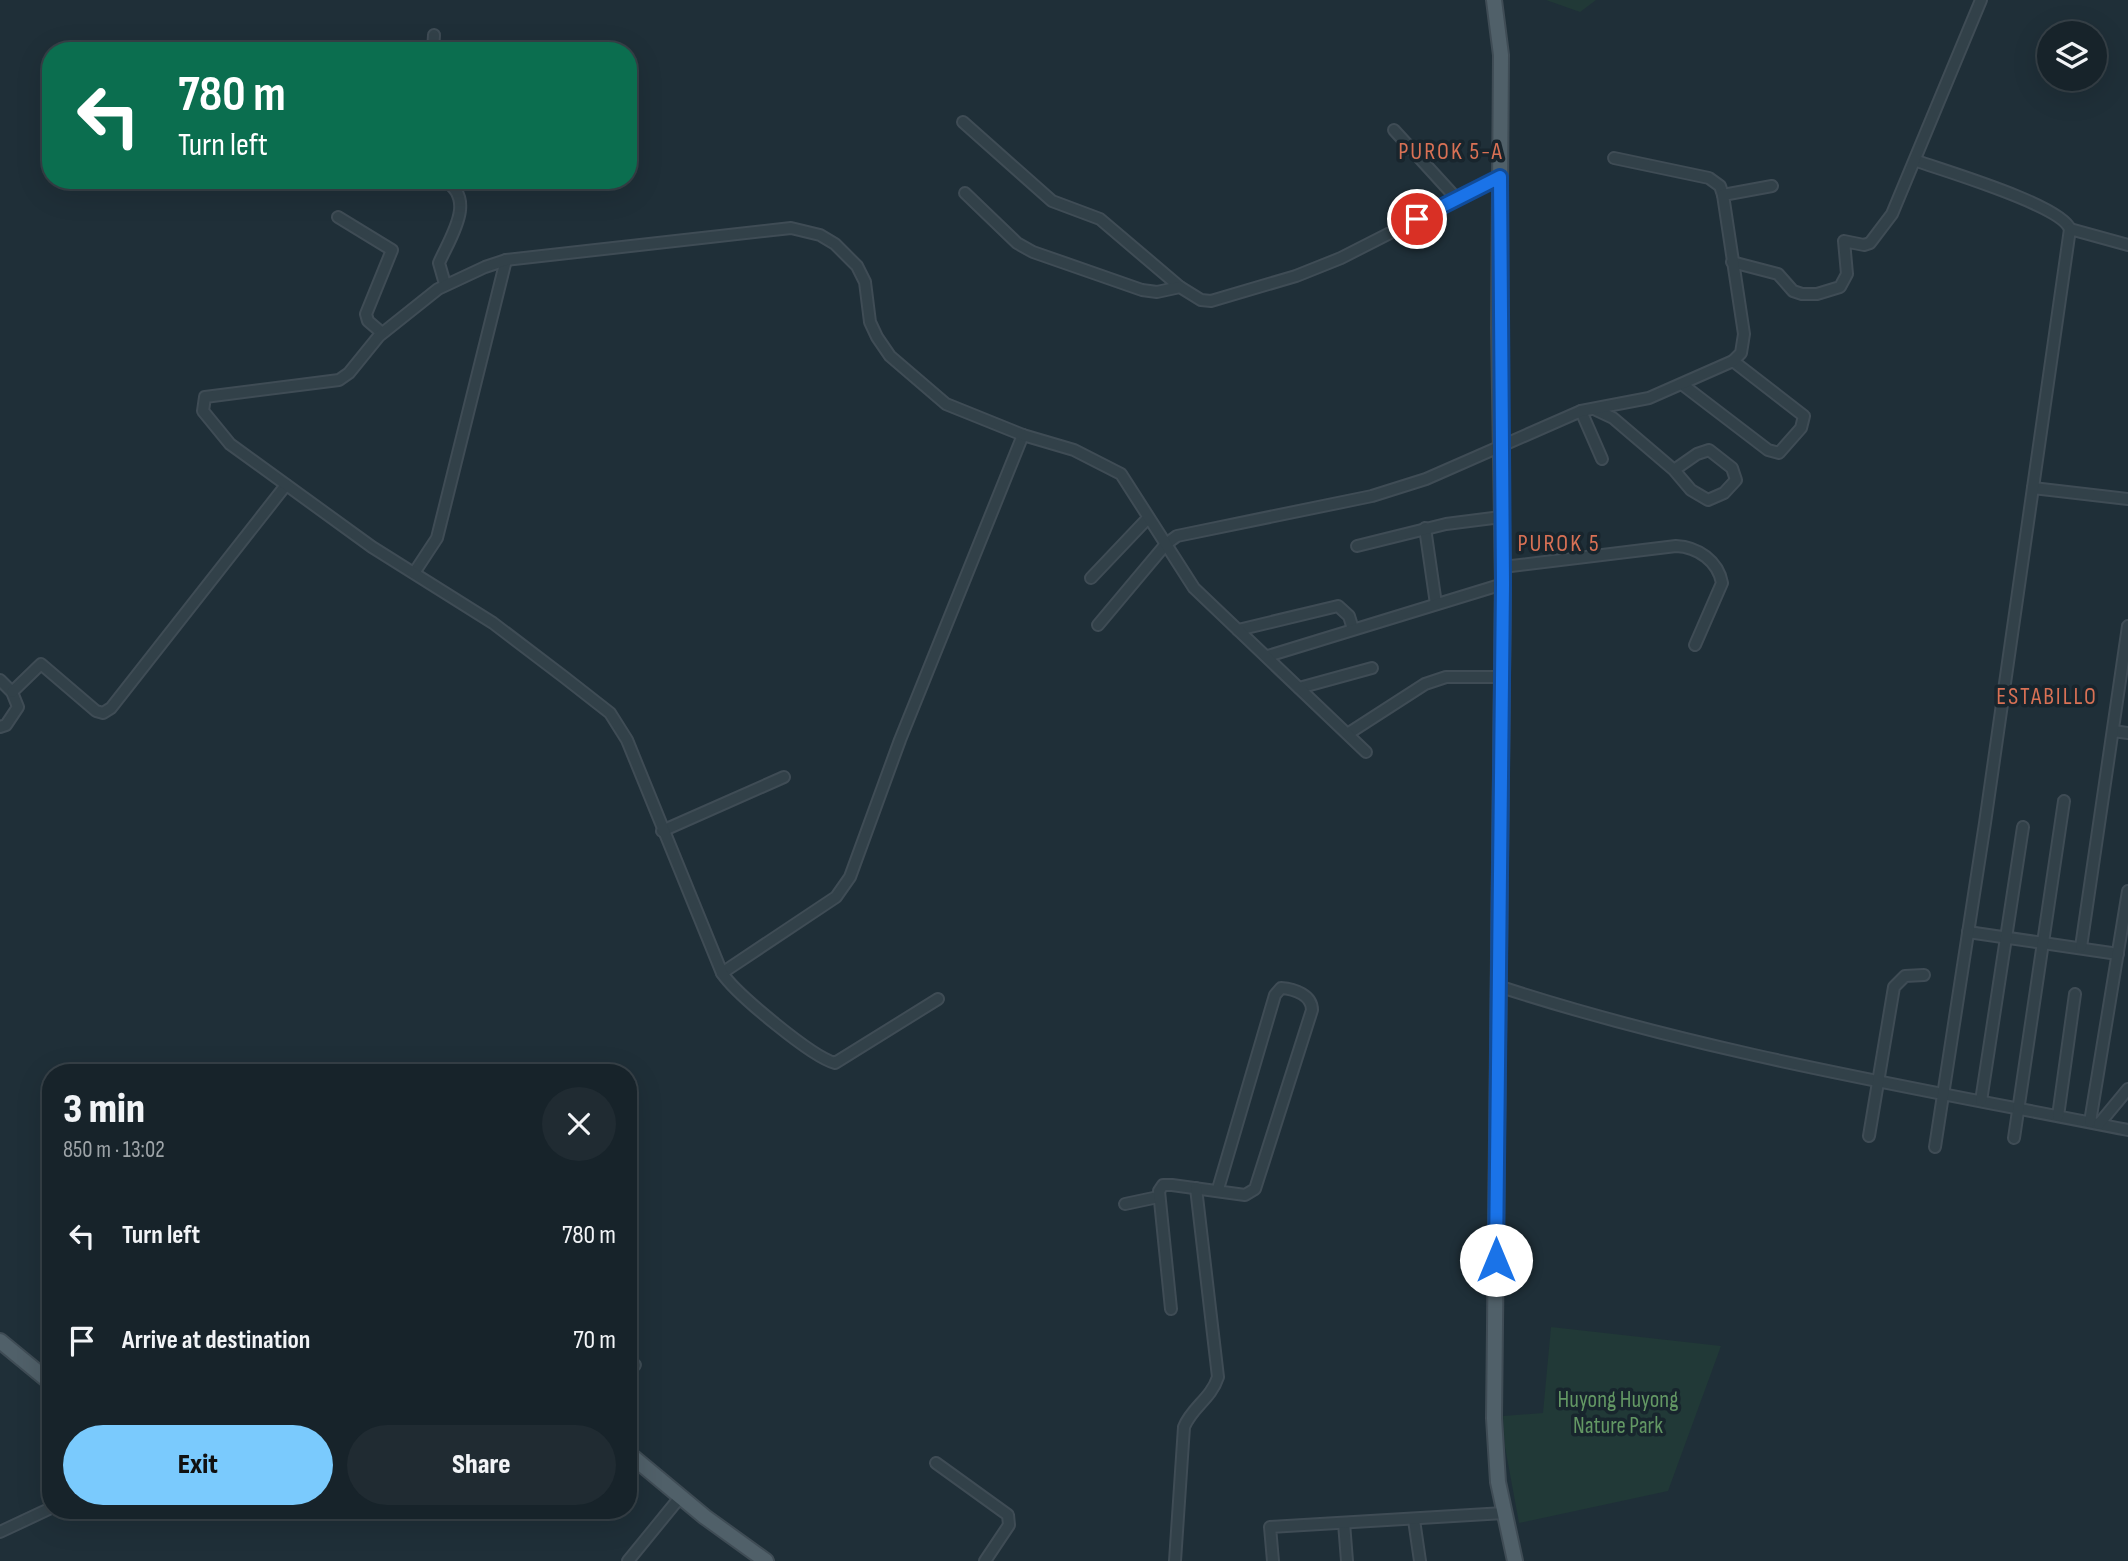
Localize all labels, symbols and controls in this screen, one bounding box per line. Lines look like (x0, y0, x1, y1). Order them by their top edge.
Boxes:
map controls (2037, 21, 2107, 91)
button: layers (2037, 21, 2107, 91)
text: 780 m (178, 66, 286, 125)
icon: left (63, 70, 154, 161)
text: Turn left (178, 126, 268, 165)
district label: PUROK 5-A (1398, 137, 1504, 166)
pin (1387, 189, 1447, 249)
icon: arrive (1398, 200, 1436, 238)
district label: PUROK 5 (1517, 529, 1601, 558)
district label: ESTABILLO (1996, 682, 2098, 711)
text: 3 min (63, 1084, 145, 1135)
button: close (542, 1087, 616, 1161)
text: 850 m · 13:02 (63, 1136, 165, 1164)
icon: left (63, 1217, 101, 1255)
text: Turn left (122, 1220, 200, 1251)
text: 780 m (562, 1220, 616, 1251)
position arrow (1459, 1223, 1533, 1297)
icon: arrive (63, 1322, 101, 1360)
text: Arrive at destination (122, 1325, 310, 1356)
text: 70 m (573, 1325, 616, 1356)
park label: Huyong Huyong Nature Park (1558, 1386, 1678, 1440)
button: Exit (63, 1425, 333, 1505)
button: Share (347, 1425, 616, 1505)

